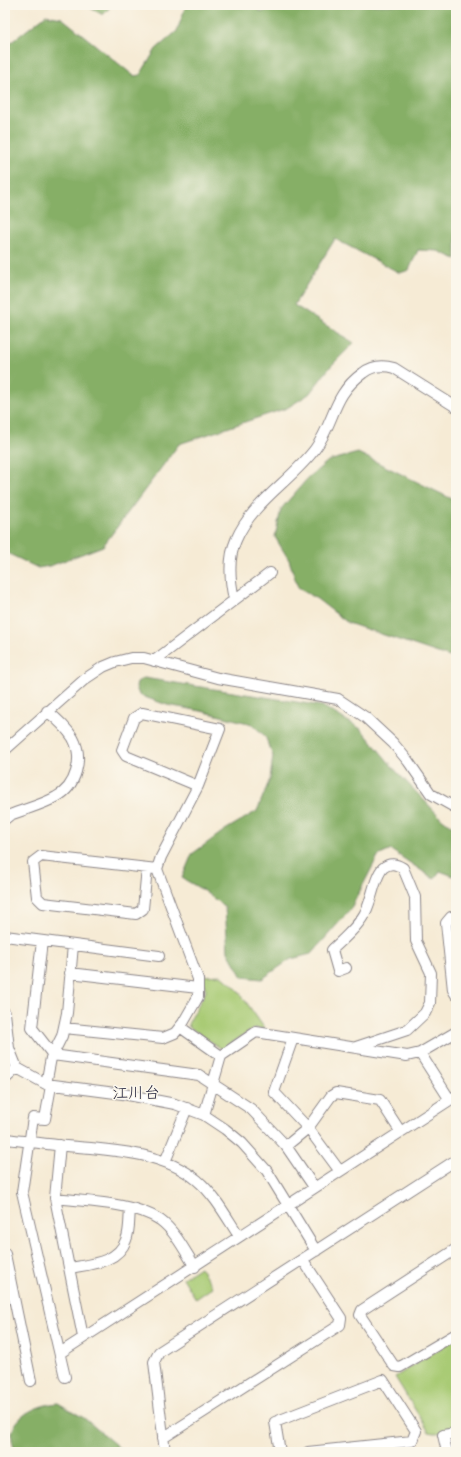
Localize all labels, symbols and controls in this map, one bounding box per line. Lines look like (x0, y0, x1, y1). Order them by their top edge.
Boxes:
district label: 江川台 (112, 1083, 160, 1104)

